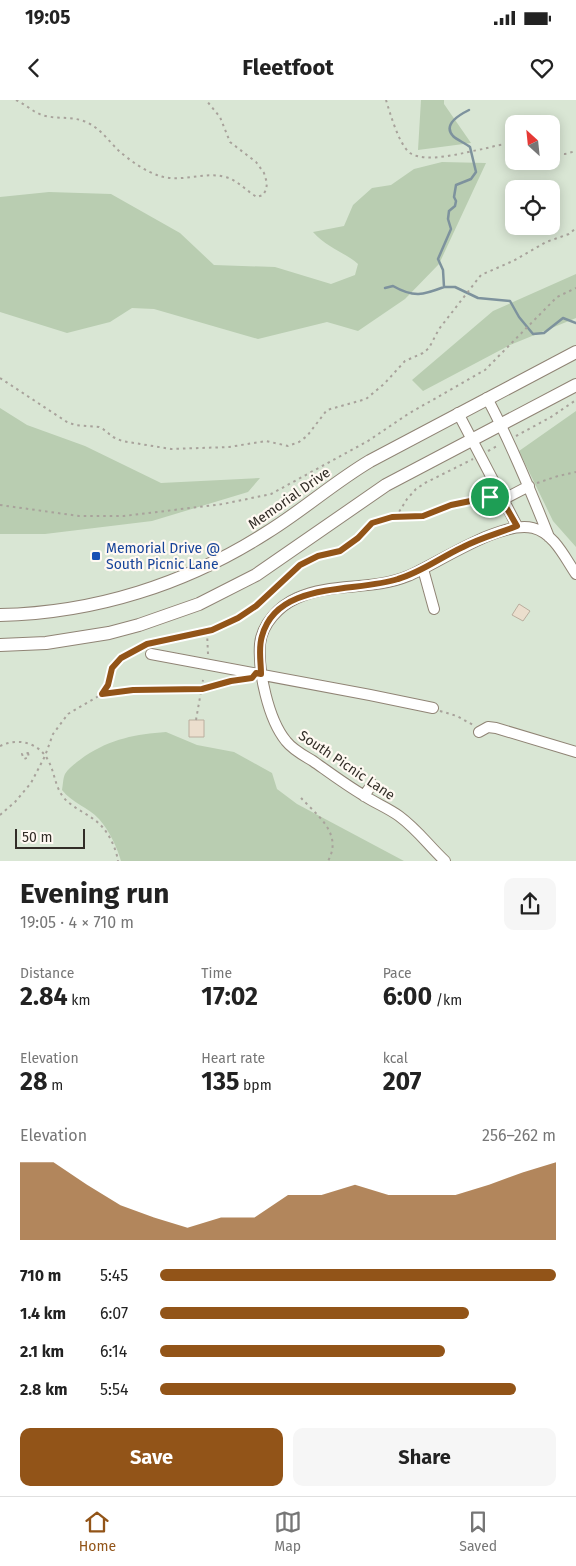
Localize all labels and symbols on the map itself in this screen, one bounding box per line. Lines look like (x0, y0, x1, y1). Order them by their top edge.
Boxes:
north arrow (505, 115, 560, 170)
street label: Memorial Drive (245, 464, 334, 533)
pin (469, 476, 511, 518)
place label: Memorial Drive @ South Picnic Lane (106, 540, 220, 573)
marker: Memorial Drive @ South Picnic Lane (90, 550, 102, 562)
street label: South Picnic Lane (295, 727, 398, 804)
scale bar (15, 826, 85, 849)

